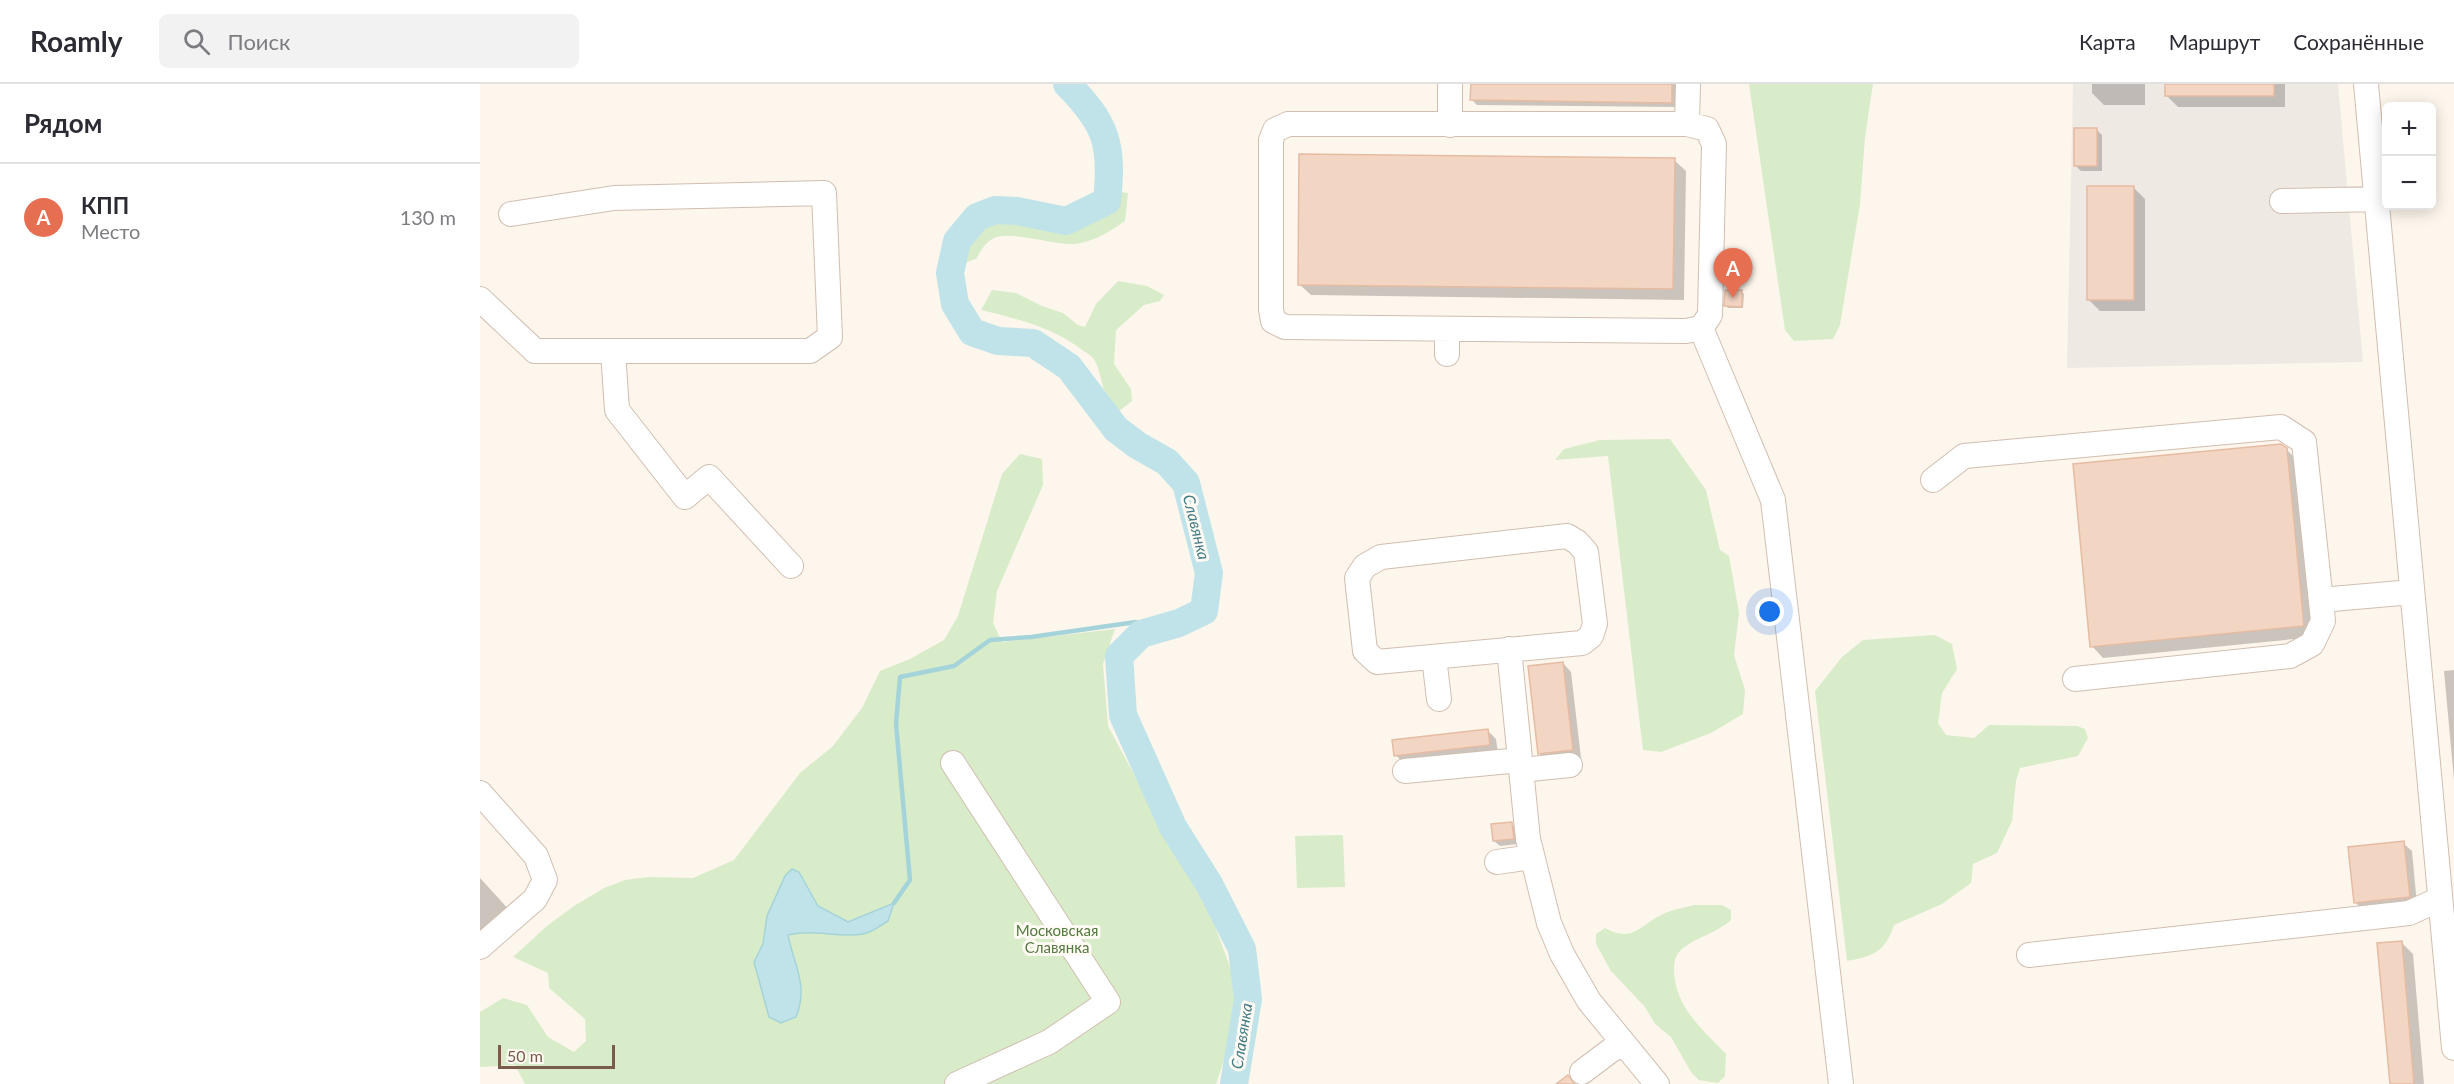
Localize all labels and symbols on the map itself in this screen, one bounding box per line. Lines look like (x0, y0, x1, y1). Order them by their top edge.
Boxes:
pin: A (1714, 248, 1752, 298)
water label: Славянка (1180, 492, 1214, 562)
your location (1755, 597, 1784, 626)
park label: Московская Славянка (1016, 921, 1098, 956)
water label: Славянка (1226, 1002, 1256, 1070)
scale bar (498, 1042, 615, 1070)

